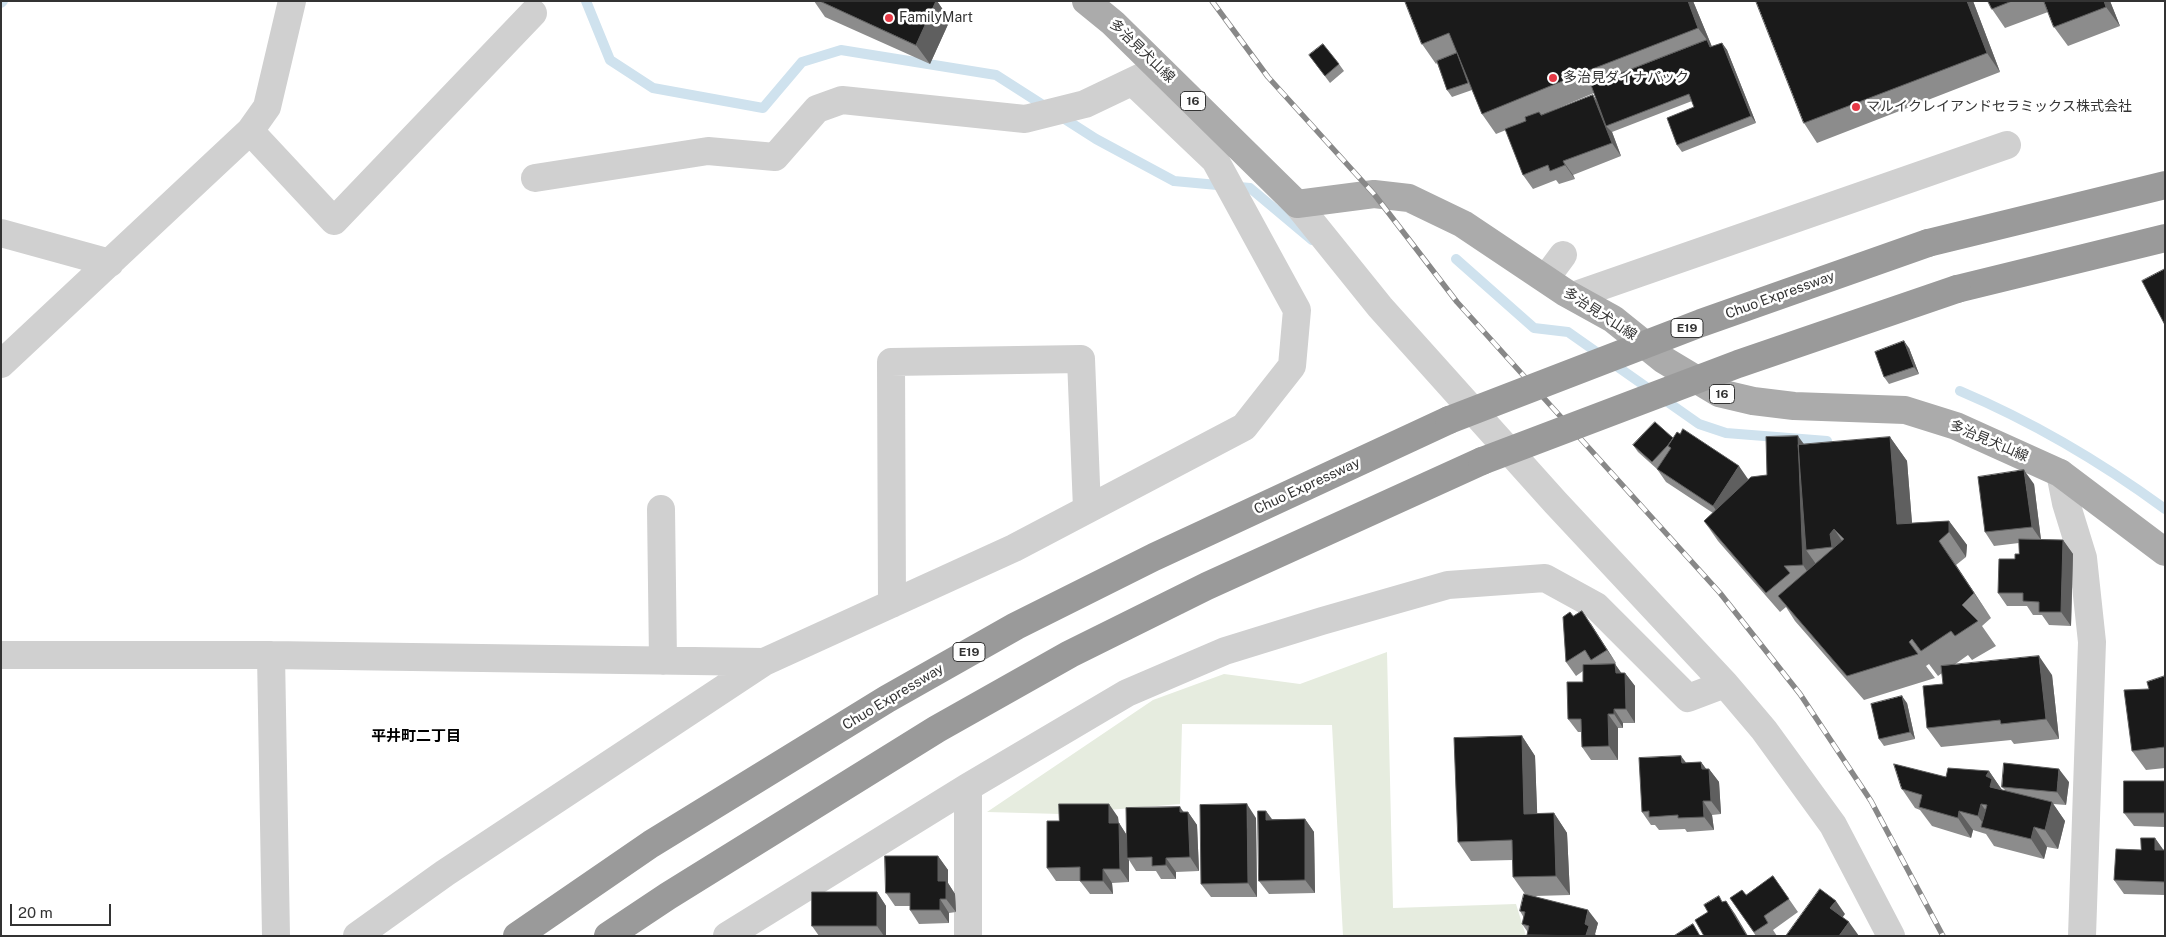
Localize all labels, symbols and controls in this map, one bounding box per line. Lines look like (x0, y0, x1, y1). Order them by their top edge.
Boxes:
place label: FamilyMart (899, 10, 973, 26)
marker: FamilyMart (883, 12, 895, 24)
street label: 多治見犬山線 (1106, 16, 1178, 86)
place label: 多治見ダイナパック (1563, 70, 1689, 86)
marker: 多治見ダイナパック (1547, 72, 1559, 84)
road number: 16 (1180, 92, 1206, 110)
place label: マルイクレイアンドセラミックス株式会社 (1866, 99, 2132, 115)
marker: マルイクレイアンドセラミックス株式会社 (1850, 101, 1862, 113)
street label: Chuo Expressway (1723, 267, 1837, 323)
street label: 多治見犬山線 (1560, 284, 1640, 344)
road number: E19 (1671, 318, 1703, 338)
road number: 16 (1710, 384, 1734, 404)
street label: 多治見犬山線 (1947, 417, 2031, 465)
street label: Chuo Expressway (1251, 454, 1363, 518)
road number: E19 (953, 642, 985, 662)
street label: Chuo Expressway (839, 660, 947, 734)
district label: 平井町二丁目 (371, 727, 461, 745)
scale bar (12, 894, 114, 926)
text: 20 m (18, 904, 53, 921)

